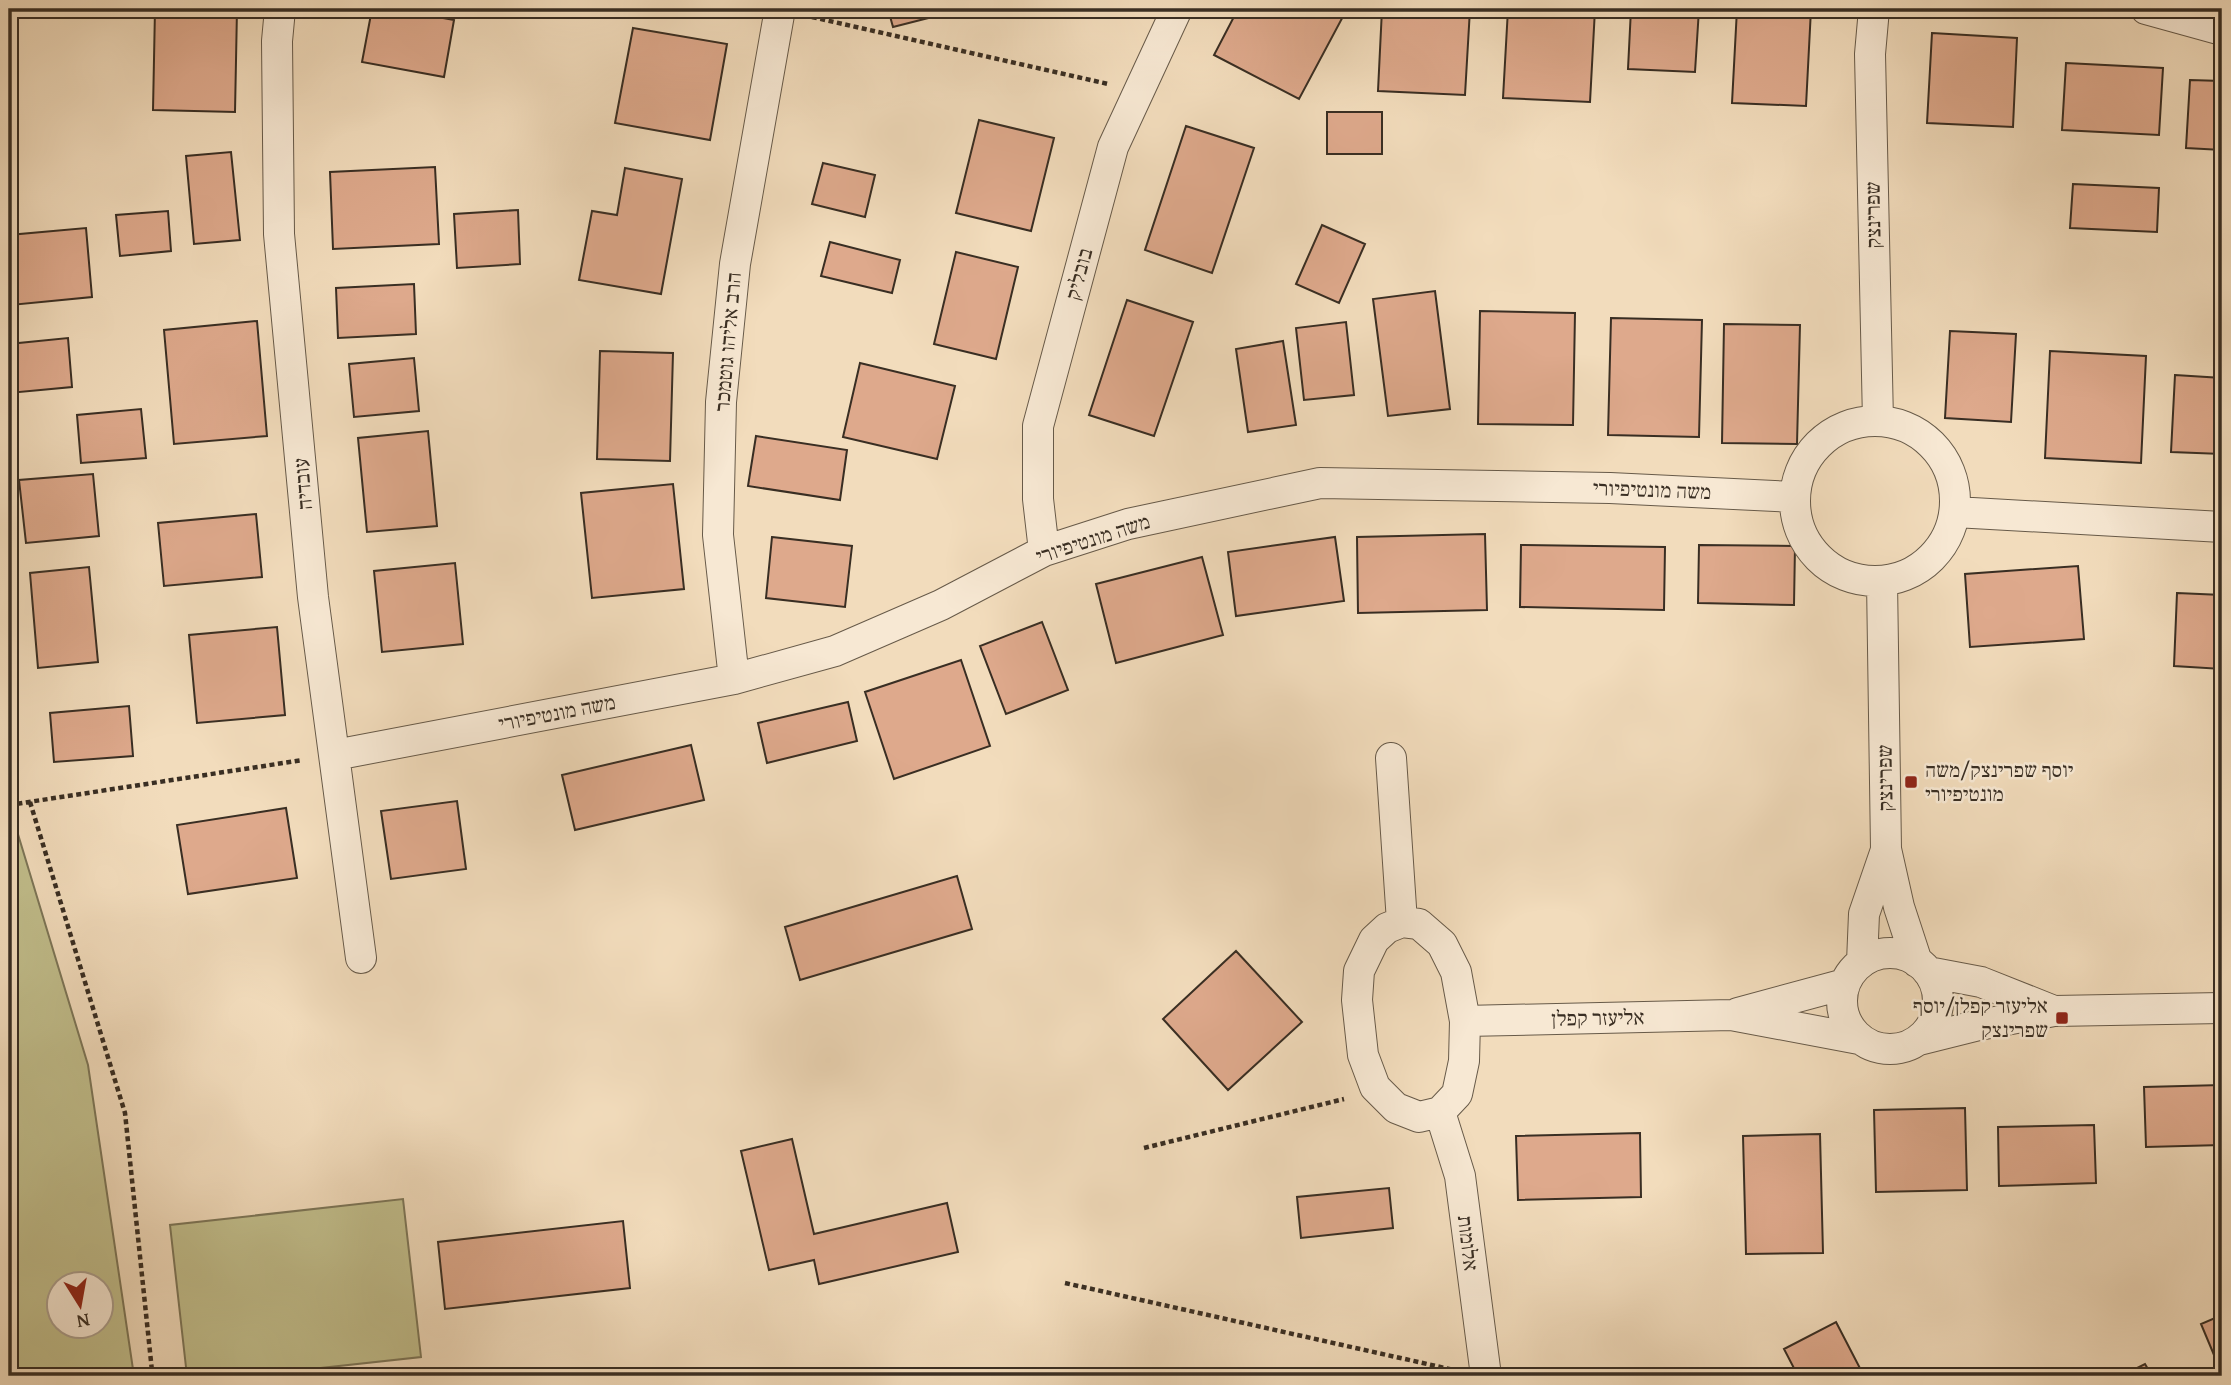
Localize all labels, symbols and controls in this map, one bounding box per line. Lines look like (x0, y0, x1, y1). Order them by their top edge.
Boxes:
street label: שפרינצק (1856, 181, 1889, 249)
street label: בובליק (1057, 245, 1100, 303)
street label: הרב אליהו גוטמכר (706, 271, 749, 413)
street label: עובדיה (285, 457, 320, 511)
street label: משה מונטיפיורי (1592, 472, 1712, 507)
street label: משה מונטיפיורי (1032, 505, 1154, 572)
street label: משה מונטיפיורי (496, 686, 618, 739)
street label: שפרינצק (1868, 744, 1901, 812)
place label: יוסף שפרינצק/משה מונטיפיורי (1925, 754, 2074, 809)
marker: יוסף שפרינצק/משה מונטיפיורי (1903, 774, 1919, 790)
place label: אליעזר קפלן/יוסף שפרינצק (1913, 990, 2048, 1045)
street label: אליעזר קפלן (1551, 1001, 1645, 1034)
marker: אליעזר קפלן/יוסף שפרינצק (2054, 1010, 2070, 1026)
street label: אלומות (1450, 1213, 1487, 1272)
north arrow (46, 1270, 116, 1340)
text: N (74, 1307, 92, 1337)

